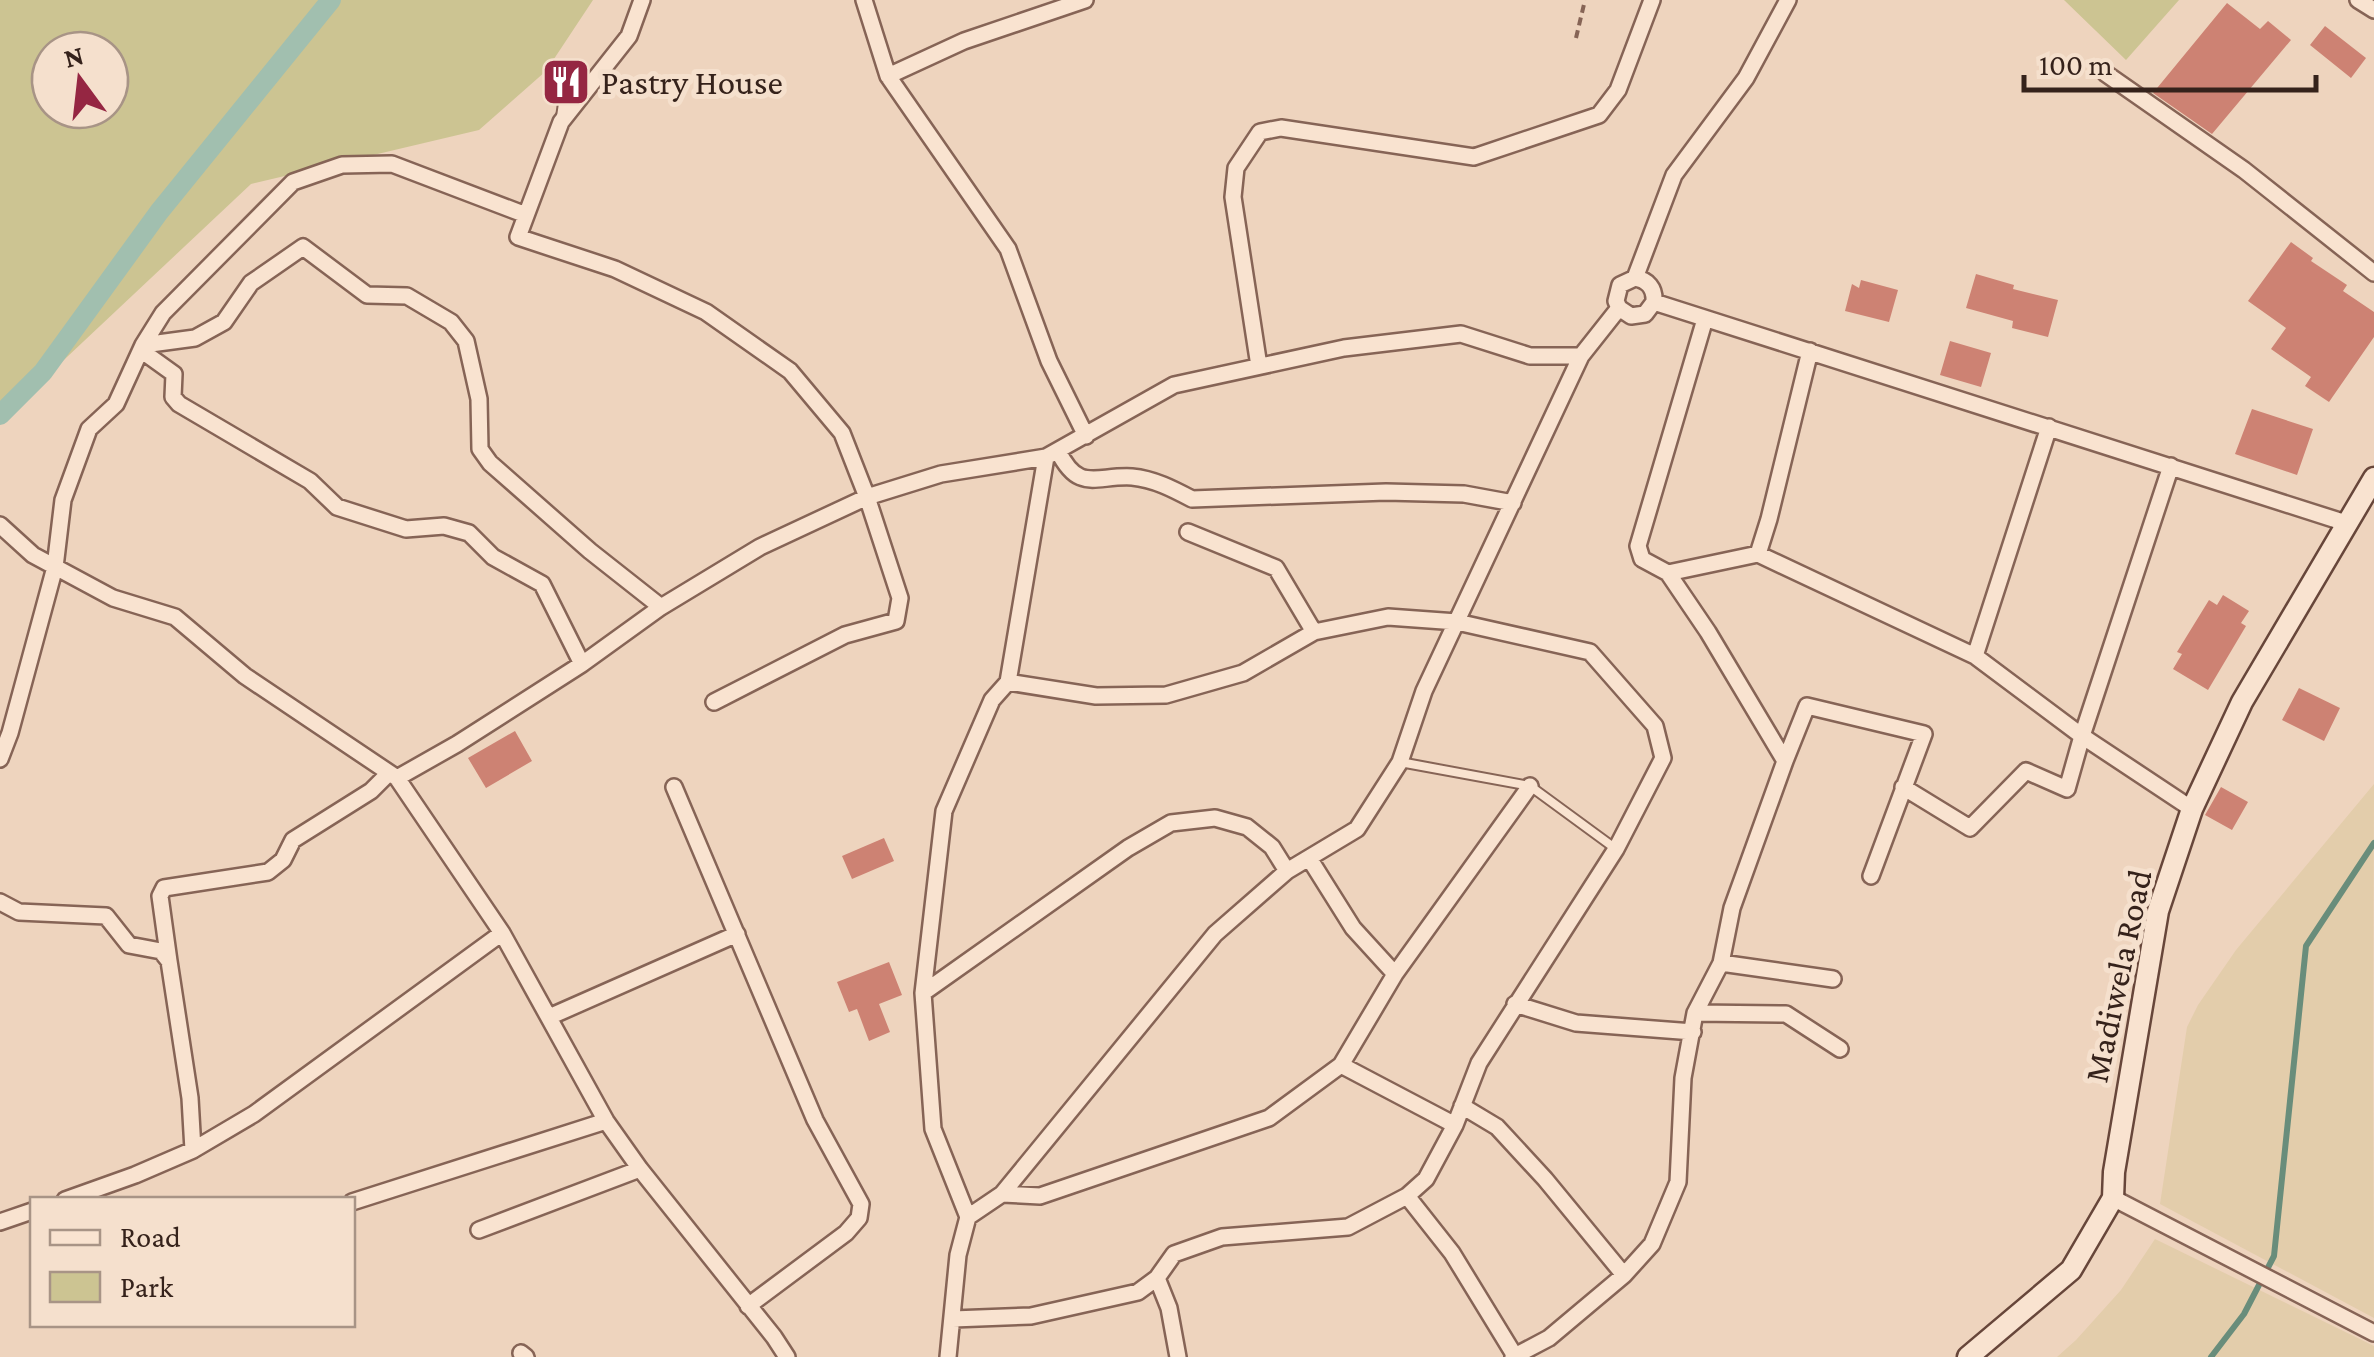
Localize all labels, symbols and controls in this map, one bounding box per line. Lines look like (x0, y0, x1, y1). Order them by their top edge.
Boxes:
north arrow (30, 30, 130, 130)
scale bar (2024, 30, 2316, 92)
text: N (60, 39, 87, 74)
text: 100 m (2039, 48, 2113, 81)
restaurant icon: Pastry House (540, 56, 592, 108)
place label: Pastry House (601, 63, 783, 102)
street label: Madiwela Road (2076, 866, 2160, 1086)
legend (30, 1197, 355, 1327)
text: Road (120, 1220, 181, 1253)
text: Park (120, 1270, 174, 1303)

